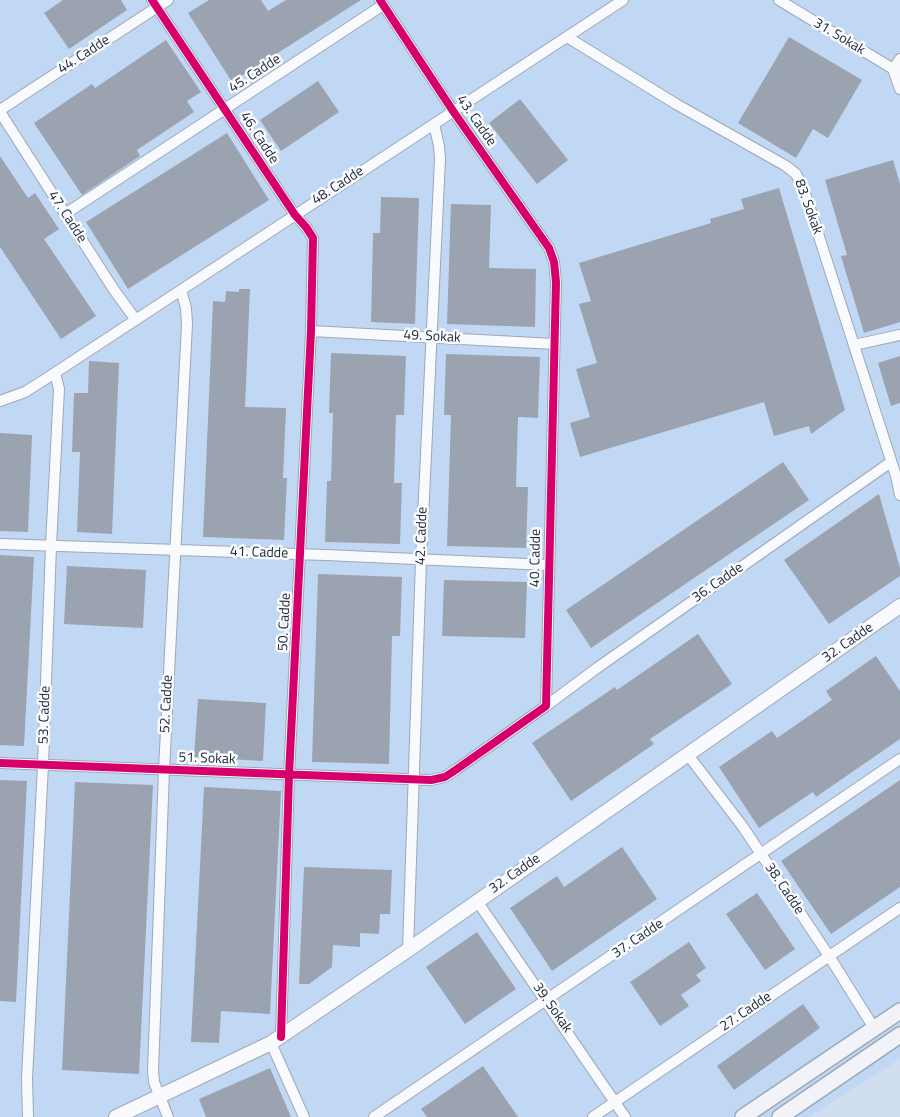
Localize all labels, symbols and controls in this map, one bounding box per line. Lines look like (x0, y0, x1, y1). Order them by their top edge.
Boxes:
street label: 31. Sokak (810, 15, 868, 59)
street label: 44. Cadde (55, 32, 113, 78)
street label: 45. Cadde (226, 51, 284, 97)
street label: 43. Cadde (452, 92, 500, 150)
street label: 46. Cadde (236, 109, 282, 167)
street label: 48. Cadde (309, 163, 367, 209)
street label: 83. Sokak (790, 177, 826, 237)
street label: 47. Cadde (44, 188, 90, 246)
street label: 49. Sokak (403, 327, 461, 347)
street label: 42. Cadde (413, 507, 431, 565)
street label: 40. Cadde (527, 529, 545, 587)
street label: 41. Cadde (230, 544, 288, 562)
street label: 36. Cadde (689, 559, 747, 607)
street label: 50. Cadde (275, 592, 295, 652)
street label: 32. Cadde (819, 619, 877, 667)
street label: 52. Cadde (157, 674, 177, 734)
street label: 53. Cadde (36, 686, 54, 744)
street label: 51. Sokak (178, 750, 236, 768)
street label: 32. Cadde (486, 850, 544, 898)
street label: 38. Cadde (761, 860, 807, 918)
street label: 37. Cadde (609, 916, 667, 962)
street label: 39. Sokak (529, 980, 575, 1036)
street label: 27. Cadde (717, 989, 775, 1035)

